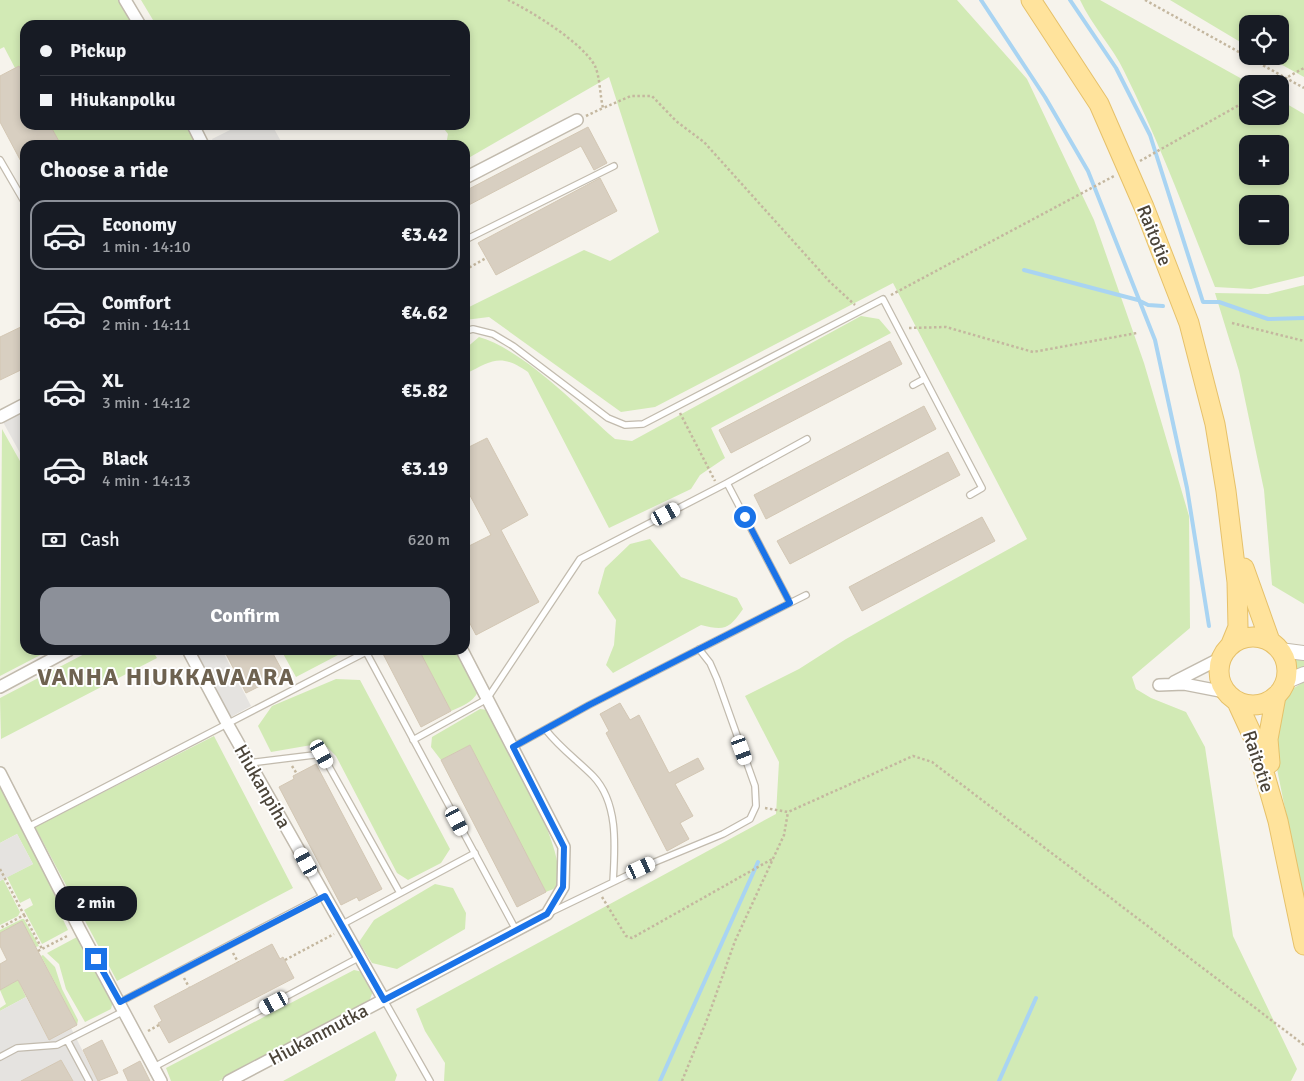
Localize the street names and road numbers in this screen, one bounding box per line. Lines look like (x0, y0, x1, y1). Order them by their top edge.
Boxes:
street label: Raitotie (1131, 201, 1177, 269)
street label: Raitotie (1237, 727, 1279, 795)
street label: Hiukanpiha (228, 740, 296, 833)
street label: Hiukanmutka (265, 999, 372, 1071)

